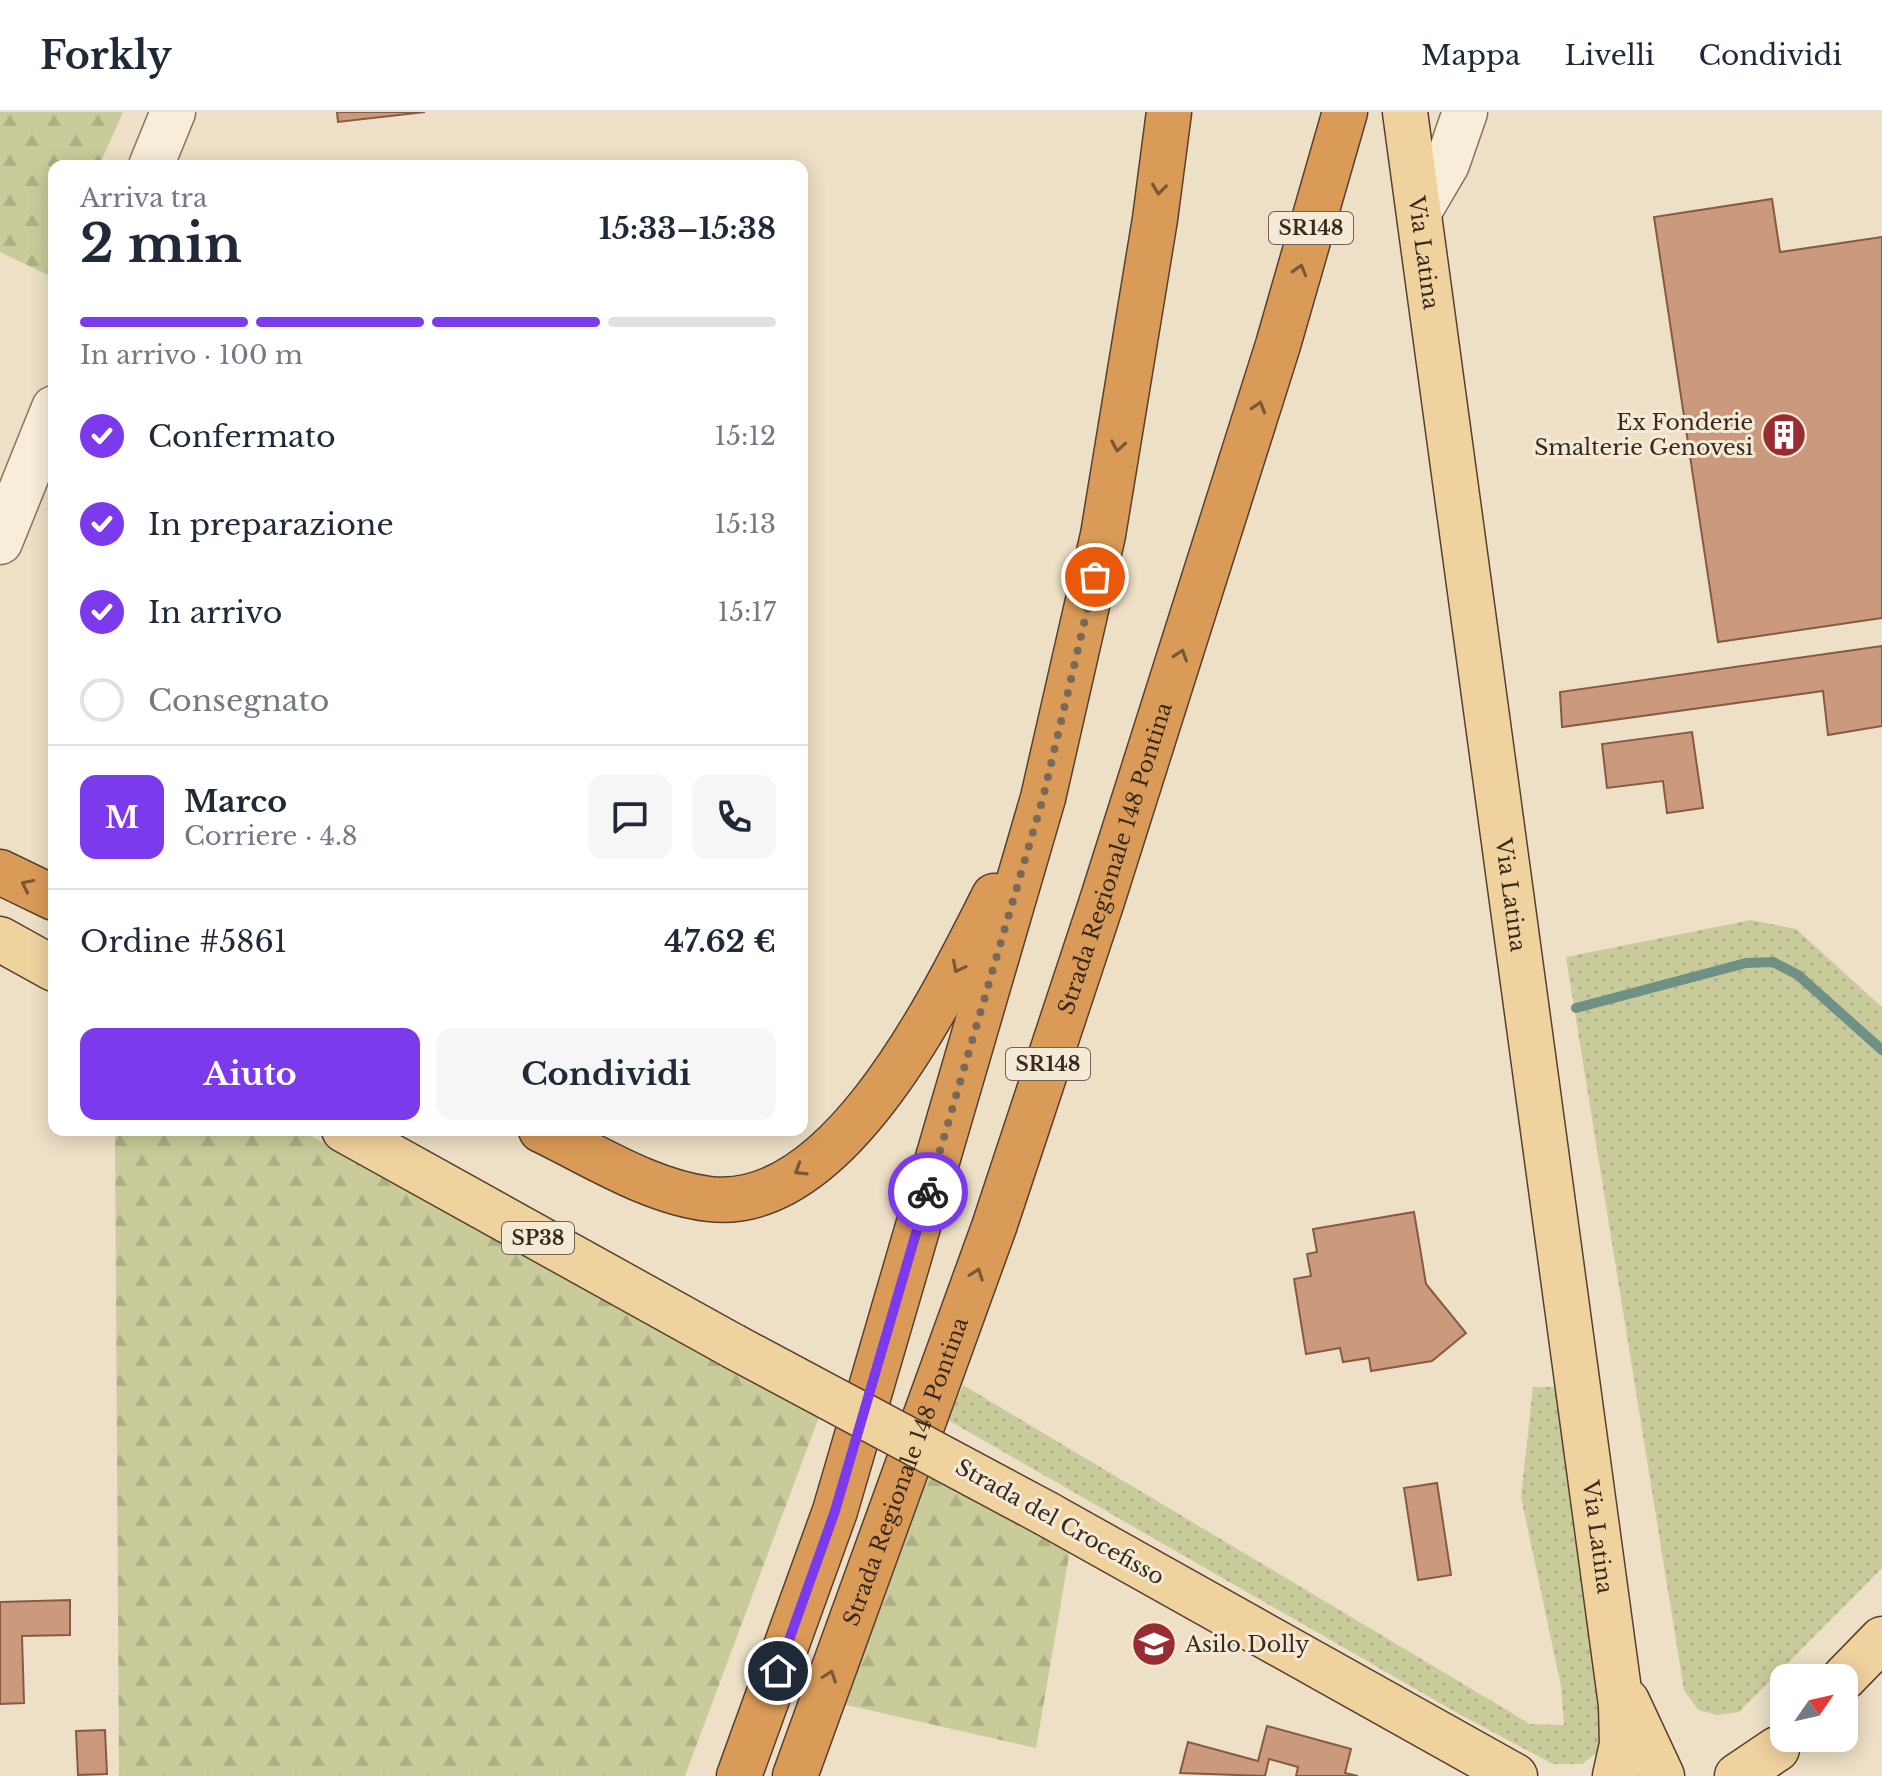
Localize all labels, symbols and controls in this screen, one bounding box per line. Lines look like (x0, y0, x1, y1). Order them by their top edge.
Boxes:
text: Forkly (40, 32, 171, 79)
text: Mappa (1421, 38, 1521, 73)
text: Livelli (1565, 38, 1655, 73)
text: Condividi (1699, 38, 1842, 73)
text: Arriva tra (80, 182, 207, 214)
one-way arrow (1151, 182, 1168, 196)
street label: Via Latina (1403, 193, 1445, 312)
text: 15:33–15:38 (599, 210, 776, 247)
text: 2 min (80, 212, 242, 276)
road number: SR148 (1269, 212, 1353, 244)
one-way arrow (1290, 263, 1307, 277)
text: In arrivo · 100 m (80, 339, 303, 371)
one-way arrow (1250, 401, 1266, 414)
place label: Ex Fonderie Smalterie Genovesi (1534, 409, 1753, 461)
building icon: Ex Fonderie Smalterie Genovesi (1760, 411, 1808, 459)
icon: check (80, 414, 124, 458)
text: Confermato (148, 418, 336, 455)
text: 15:12 (715, 420, 776, 452)
one-way arrow (1110, 439, 1127, 453)
icon: check (80, 502, 124, 546)
text: In preparazione (148, 506, 394, 543)
text: 15:13 (715, 508, 776, 540)
pin (1061, 543, 1129, 611)
icon: bag (1073, 555, 1117, 599)
icon: check (80, 590, 124, 634)
text: In arrivo (148, 594, 282, 631)
text: 15:17 (718, 596, 776, 628)
one-way arrow (1172, 649, 1188, 663)
text: Consegnato (148, 682, 329, 719)
street label: Strada Regionale 148 Pontina (1052, 698, 1178, 1018)
button: chat (588, 775, 672, 859)
button: phone (692, 775, 776, 859)
text: Marco (184, 783, 287, 820)
text: M (105, 799, 139, 836)
text: Corriere · 4.8 (184, 820, 358, 852)
street label: Via Latina (1490, 835, 1532, 954)
one-way arrow (21, 879, 35, 895)
text: Ordine #5861 (80, 923, 287, 960)
text: 47.62 € (664, 923, 776, 960)
one-way arrow (952, 959, 968, 974)
button: Aiuto (80, 1028, 420, 1120)
button: Condividi (436, 1028, 776, 1120)
road number: SR148 (1006, 1048, 1090, 1080)
courier (888, 1152, 968, 1232)
one-way arrow (794, 1161, 809, 1176)
icon: bike (906, 1170, 950, 1214)
road number: SP38 (502, 1222, 574, 1254)
one-way arrow (967, 1268, 984, 1282)
street label: Strada Regionale 148 Pontina (837, 1313, 974, 1629)
street label: Strada del Crocefisso (951, 1453, 1169, 1591)
street label: Via Latina (1577, 1478, 1619, 1596)
school or university icon: Asilo Dolly (1130, 1620, 1178, 1668)
place label: Asilo Dolly (1184, 1631, 1309, 1658)
pin (744, 1637, 812, 1705)
icon: home (756, 1649, 800, 1693)
north arrow (1770, 1664, 1858, 1752)
map controls (1770, 1664, 1858, 1752)
one-way arrow (821, 1670, 837, 1684)

